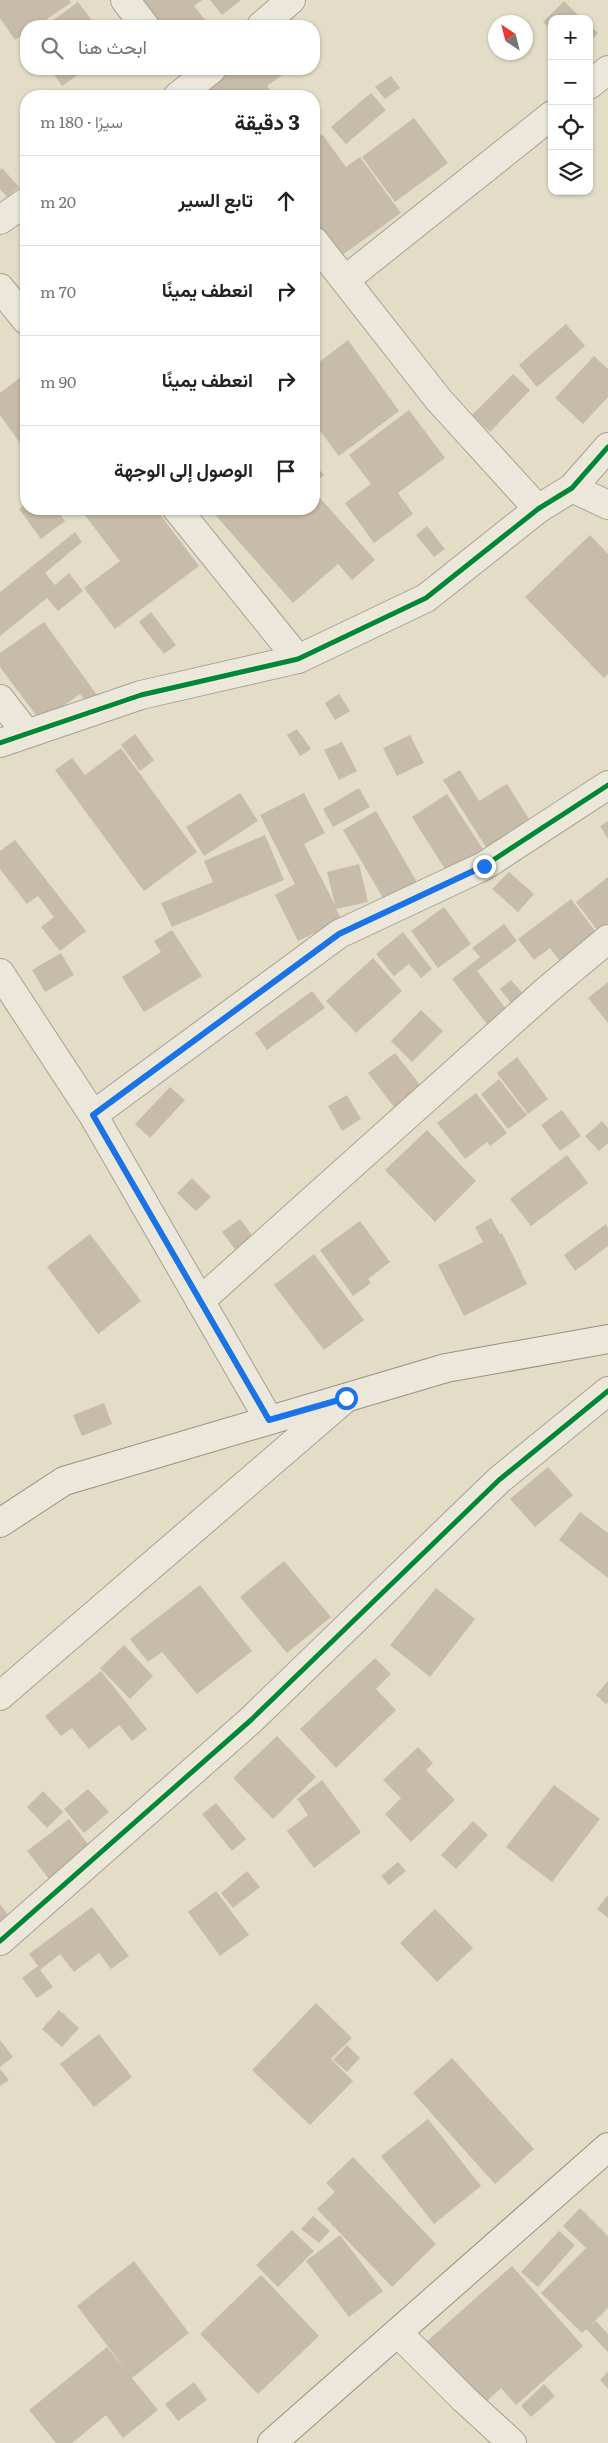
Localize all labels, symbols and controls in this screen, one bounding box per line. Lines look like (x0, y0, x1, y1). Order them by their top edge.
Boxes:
north arrow (488, 15, 533, 60)
map controls (548, 15, 593, 195)
button: + (548, 15, 593, 60)
search box (20, 20, 320, 75)
text: ابحث هنا (78, 32, 147, 60)
icon: search (38, 34, 66, 62)
button: − (548, 60, 593, 105)
text: 3 دقيقة (235, 105, 300, 136)
button: locate (548, 105, 593, 150)
text: سيرًا · 180 m (40, 109, 123, 133)
button: layers (548, 150, 593, 195)
text: تابع السير (178, 185, 253, 213)
icon: ahead (272, 187, 300, 215)
text: 20 m (40, 189, 76, 213)
text: انعطف يمينًا (162, 275, 253, 303)
icon: right (272, 277, 300, 305)
text: 70 m (40, 279, 76, 303)
text: انعطف يمينًا (162, 365, 253, 393)
icon: right (272, 367, 300, 395)
text: 90 m (40, 369, 76, 393)
text: الوصول إلى الوجهة (114, 455, 253, 483)
icon: arrive (272, 457, 300, 485)
route end (473, 855, 496, 878)
route start (335, 1387, 358, 1410)

